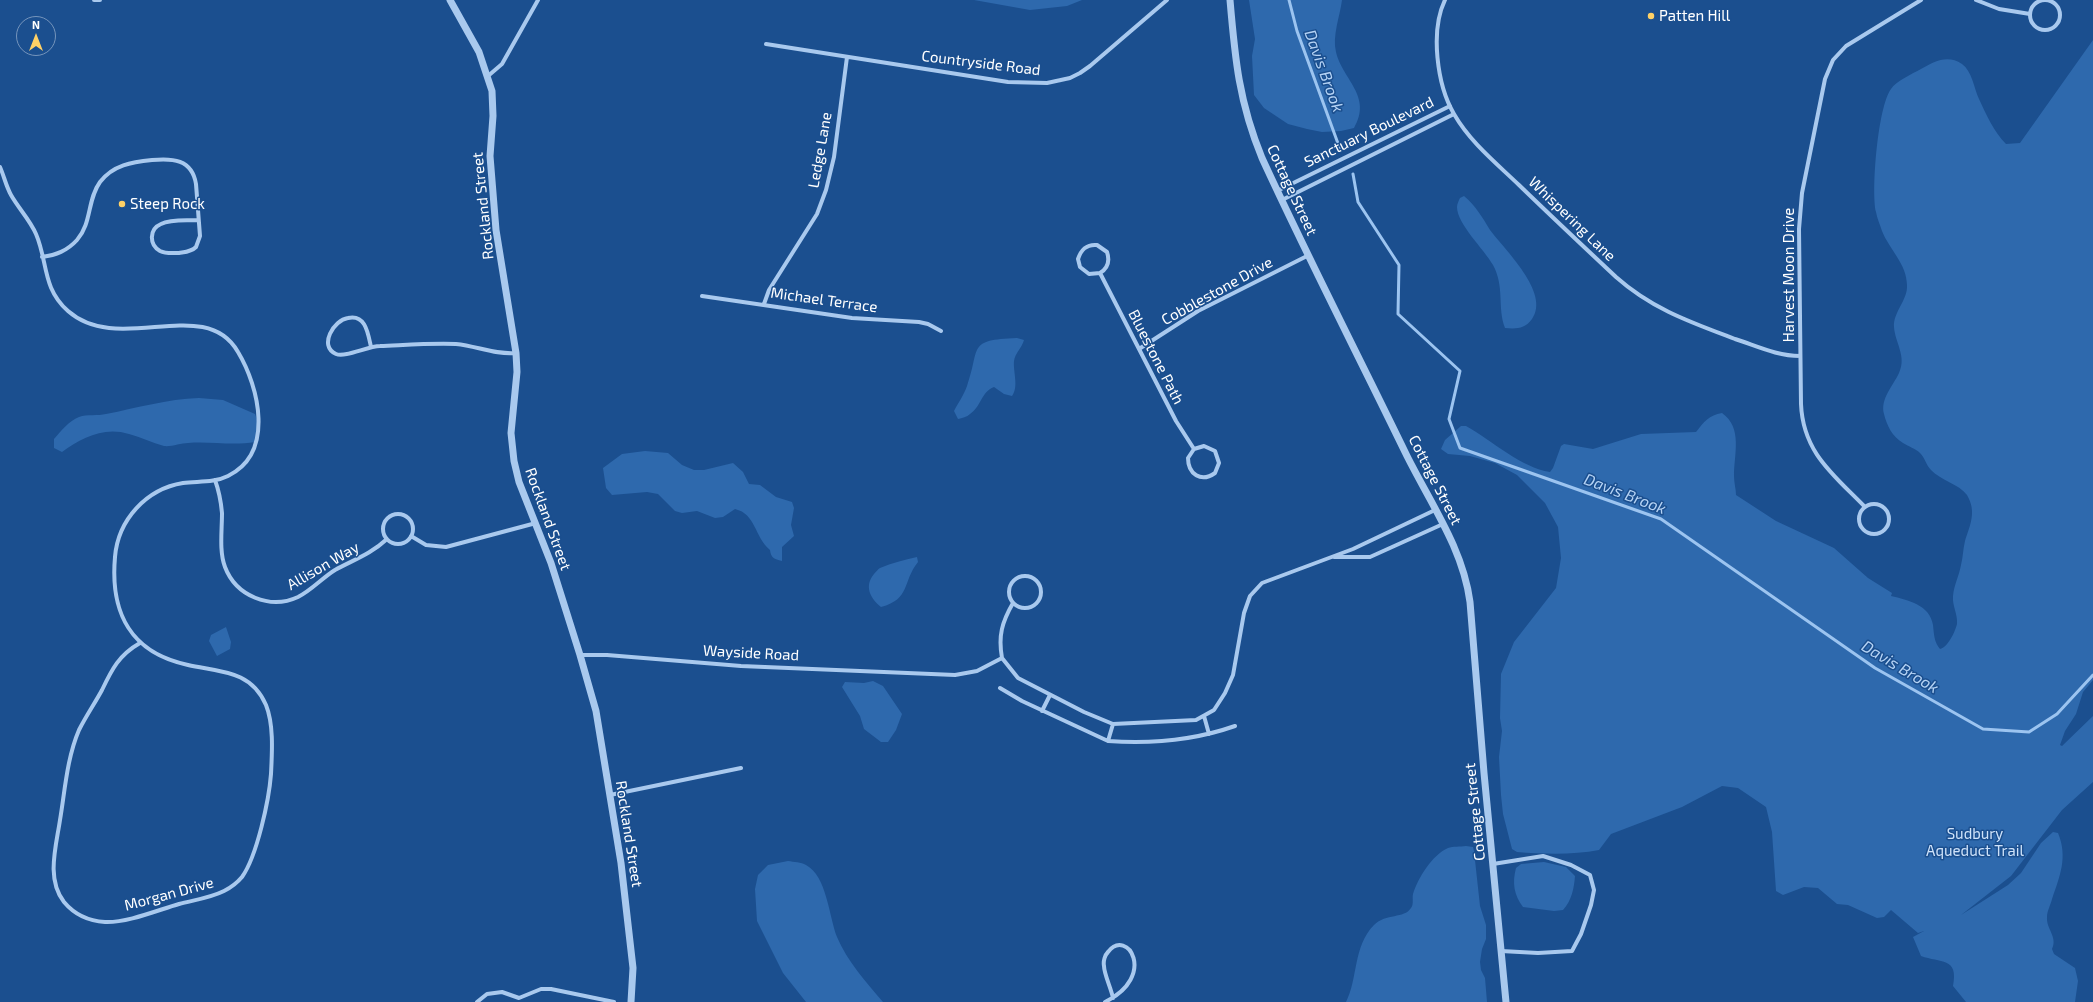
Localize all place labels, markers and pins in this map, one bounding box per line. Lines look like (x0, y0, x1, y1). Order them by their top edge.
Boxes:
place label: Patten Hill (1659, 7, 1730, 25)
marker: Patten Hill (1646, 11, 1656, 21)
place label: Steep Rock (130, 195, 205, 213)
marker: Steep Rock (117, 199, 127, 209)

